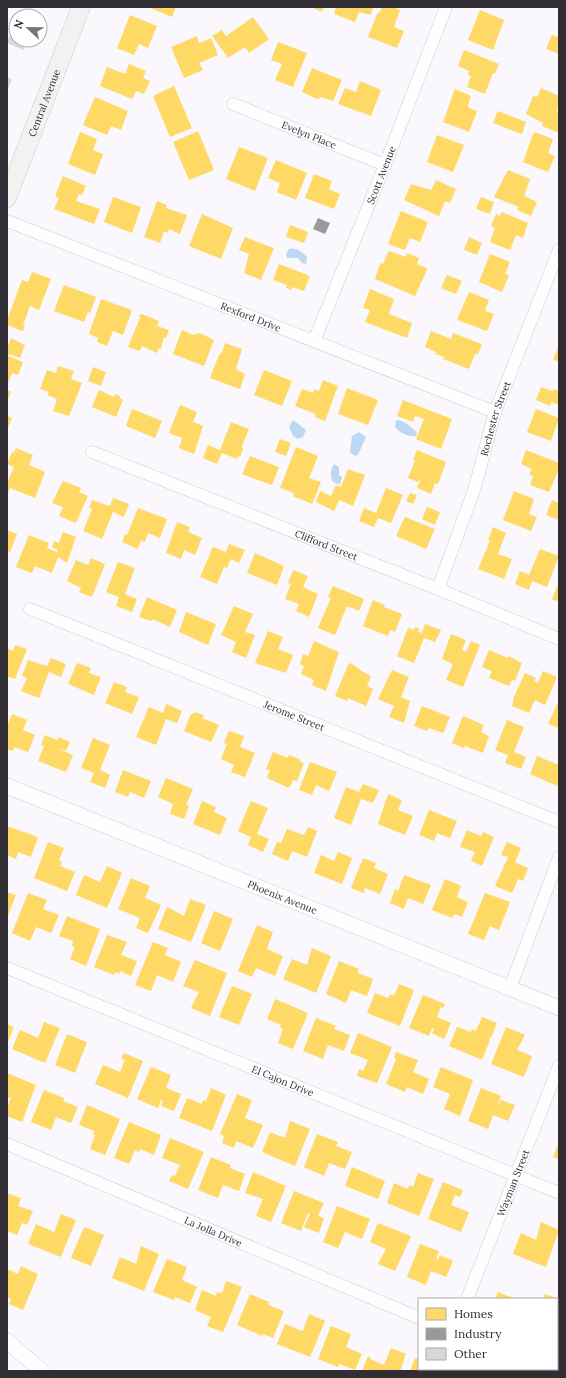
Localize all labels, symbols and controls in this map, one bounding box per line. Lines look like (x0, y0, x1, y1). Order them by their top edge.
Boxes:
north arrow (8, 8, 48, 48)
text: N (11, 17, 27, 31)
street label: Central Avenue (25, 67, 63, 139)
street label: Evelyn Place (280, 118, 339, 152)
street label: Scott Avenue (364, 144, 399, 206)
street label: Rexford Drive (219, 299, 284, 335)
street label: Rochester Street (478, 379, 514, 457)
street label: Clifford Street (293, 527, 360, 564)
street label: Jerome Street (261, 697, 327, 734)
street label: Phoenix Avenue (246, 877, 320, 917)
street label: El Cajon Drive (250, 1062, 316, 1100)
street label: Wayman Street (494, 1147, 533, 1218)
street label: La Jolla Drive (182, 1214, 245, 1250)
legend (418, 1298, 558, 1370)
text: Homes (454, 1306, 493, 1321)
text: Industry (454, 1326, 502, 1341)
text: Other (454, 1346, 488, 1361)

